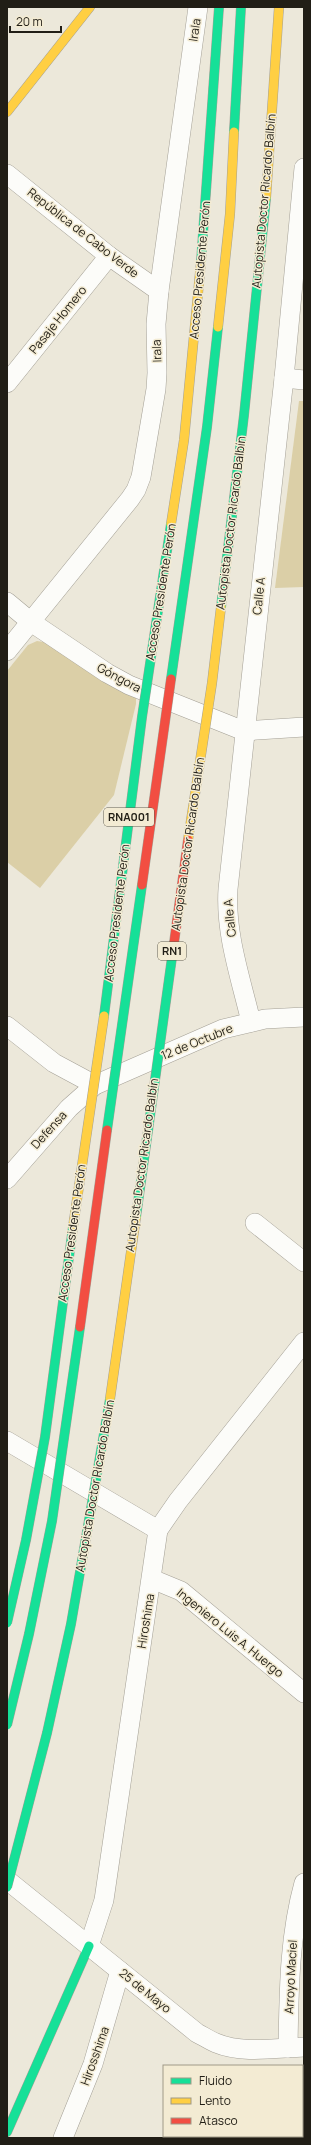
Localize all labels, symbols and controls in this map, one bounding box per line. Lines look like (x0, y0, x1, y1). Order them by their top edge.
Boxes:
scale bar (10, 8, 61, 34)
text: 20 m (16, 13, 43, 30)
street label: Irala (184, 17, 205, 43)
street label: Autopista Doctor Ricardo Balbín (247, 113, 280, 289)
street label: República de Cabo Verde (24, 184, 143, 282)
street label: Acceso Presidente Perón (185, 200, 214, 340)
street label: Pasaje Homero (25, 282, 90, 357)
street label: Irala (148, 339, 165, 363)
street label: Autopista Doctor Ricardo Balbín (211, 435, 250, 611)
street label: Acceso Presidente Perón (141, 522, 180, 662)
street label: Calle A (248, 576, 269, 616)
street label: Góngora (94, 659, 144, 696)
street label: Autopista Doctor Ricardo Balbín (167, 756, 208, 932)
road number: RNA001 (104, 808, 154, 826)
street label: Acceso Presidente Perón (100, 843, 133, 983)
street label: Calle A (219, 898, 240, 938)
road number: RN1 (158, 942, 186, 960)
street label: 12 de Octubre (158, 1019, 235, 1064)
street label: Autopista Doctor Ricardo Balbín (121, 1077, 162, 1253)
street label: Defensa (27, 1107, 70, 1152)
street label: Acceso Presidente Perón (53, 1163, 90, 1303)
street label: Autopista Doctor Ricardo Balbín (71, 1398, 118, 1574)
street label: Ingeniero Luis A. Huergo (173, 1584, 287, 1681)
street label: Hiroshima (133, 1592, 158, 1650)
street label: Arroyo Maciel (280, 1939, 301, 2015)
street label: 25 de Mayo (116, 1964, 175, 2017)
street label: Hirosshima (76, 2024, 113, 2088)
legend (163, 2065, 303, 2137)
text: Fluido (199, 2072, 232, 2089)
text: Lento (199, 2092, 231, 2109)
text: Atasco (199, 2112, 238, 2129)

